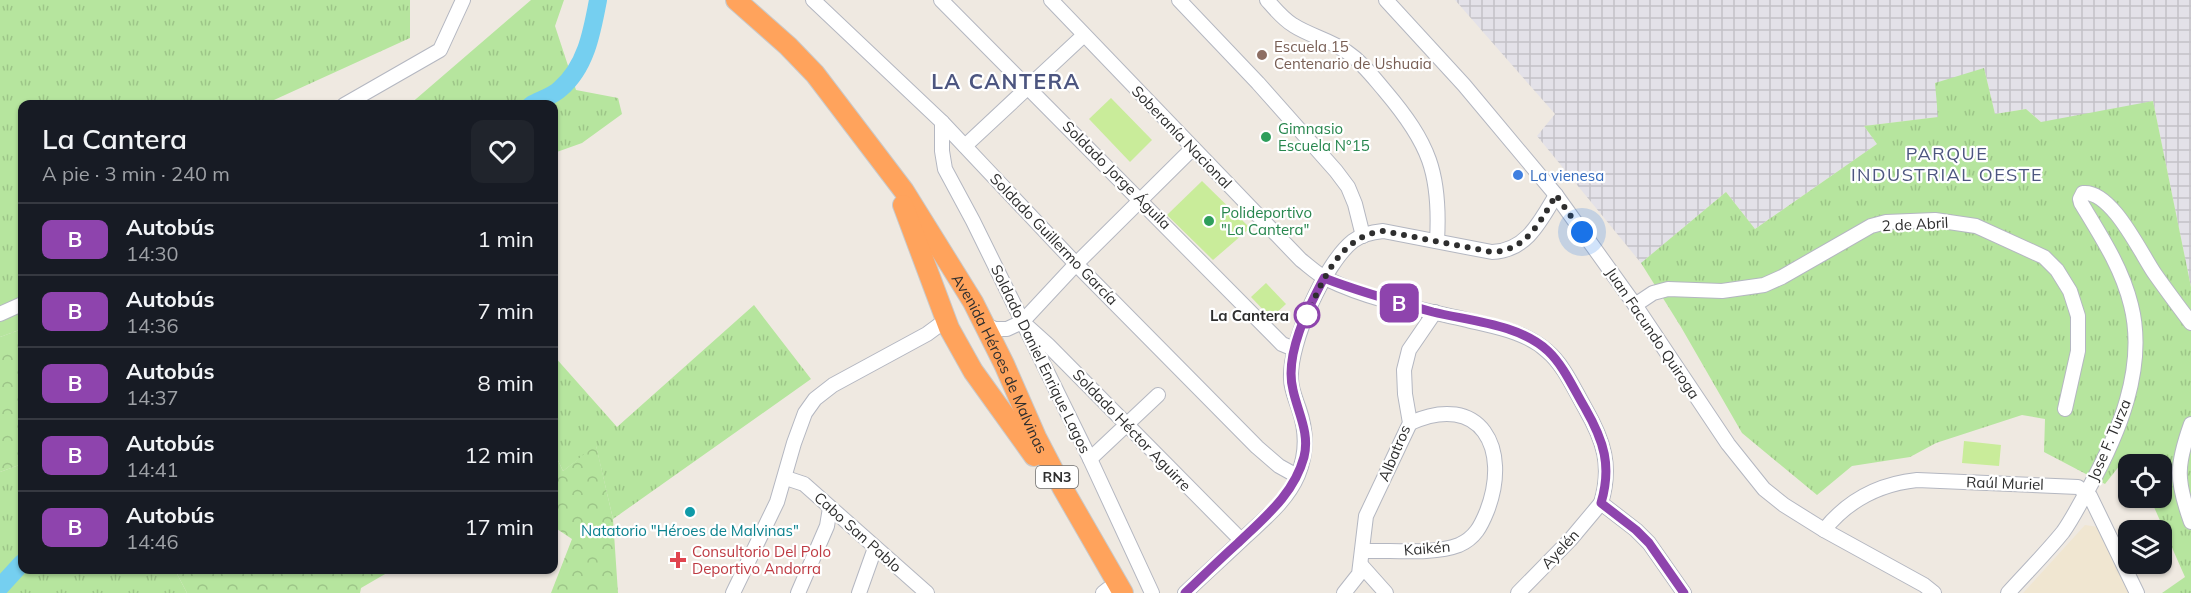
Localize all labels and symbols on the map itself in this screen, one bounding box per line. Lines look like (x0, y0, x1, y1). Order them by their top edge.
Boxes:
place label: Escuela 15 Centenario de Ushuaia (1274, 37, 1432, 73)
marker: Escuela 15 Centenario de Ushuaia (1255, 48, 1269, 62)
district label: LA CANTERA (931, 68, 1081, 94)
street label: Soberanía Nacional (1128, 82, 1236, 192)
street label: Soldado Jorge Águila (1059, 117, 1175, 233)
place label: Gimnasio Escuela N°15 (1278, 119, 1370, 155)
marker: Gimnasio Escuela N°15 (1259, 130, 1273, 144)
district label: PARQUE INDUSTRIAL OESTE (1851, 142, 2043, 186)
place label: La vienesa (1530, 166, 1604, 185)
marker: La vienesa (1511, 168, 1525, 182)
street label: Soldado Guillermo García (986, 169, 1122, 309)
place label: Polideportivo "La Cantera" (1221, 203, 1312, 239)
street label: 2 de Abril (1881, 213, 1949, 235)
marker: Polideportivo "La Cantera" (1202, 214, 1216, 228)
your location (1567, 217, 1597, 247)
street label: Soldado Daniel Enrique Lagos (987, 261, 1095, 457)
street label: Juan Facundo Quiroga (1602, 264, 1704, 402)
street label: Avenida Héroes de Malvinas (948, 270, 1052, 456)
line badge: B (1380, 284, 1418, 322)
marker: La Cantera (1294, 302, 1320, 328)
place label: La Cantera (1210, 306, 1289, 325)
street label: Soldado Héctor Aguirre (1069, 365, 1195, 495)
street label: Jose F. Turza (2083, 396, 2135, 484)
street label: Albatros (1374, 422, 1414, 484)
road number: RN3 (1036, 466, 1078, 488)
street label: Raúl Muriel (1966, 472, 2044, 494)
street label: Cabo San Pablo (810, 488, 906, 576)
marker: Natatorio "Héroes de Malvinas" (683, 505, 697, 519)
place label: Natatorio "Héroes de Malvinas" (581, 521, 799, 540)
street label: Ayelén (1537, 525, 1583, 573)
street label: Kaikén (1403, 537, 1451, 559)
place label: Consultorio Del Polo Deportivo Andorra (692, 542, 831, 578)
marker: Consultorio Del Polo Deportivo Andorra (669, 551, 687, 569)

